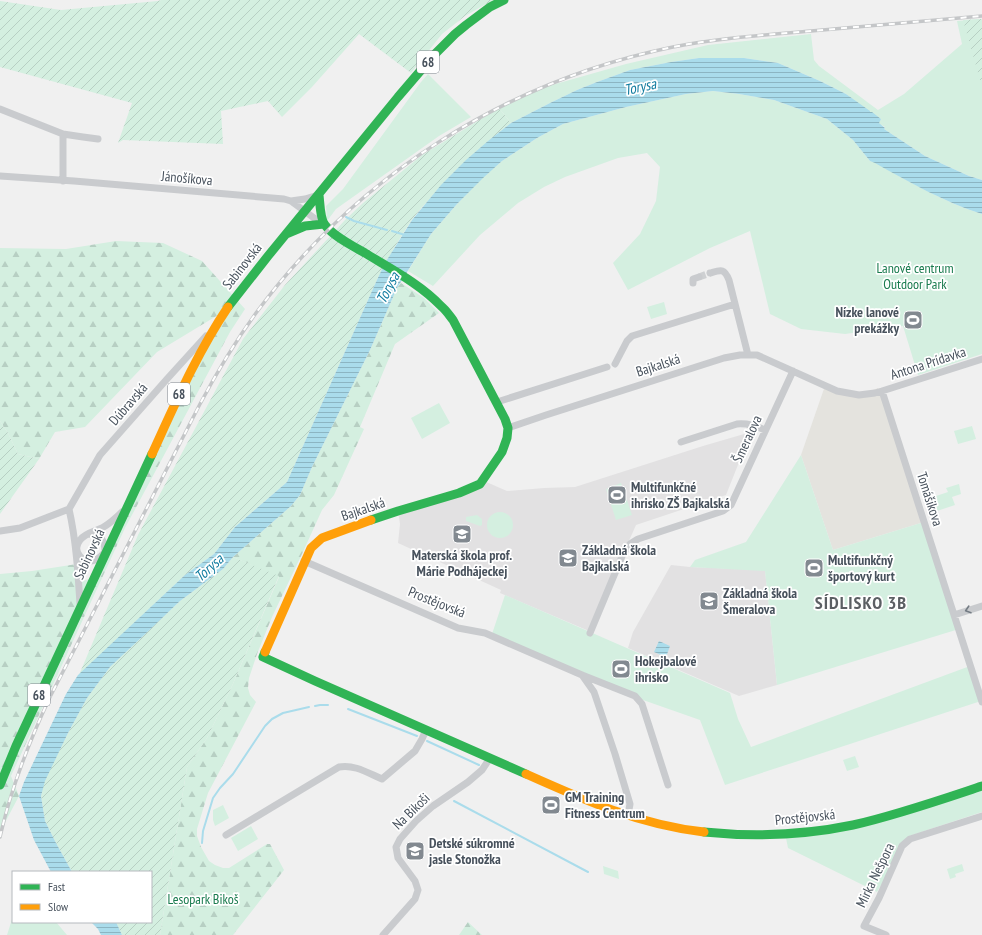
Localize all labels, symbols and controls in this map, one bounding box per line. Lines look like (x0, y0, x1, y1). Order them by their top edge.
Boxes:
road number: 68 (417, 51, 439, 73)
water label: Torysa (622, 74, 659, 99)
street label: Jánošíkova (160, 167, 213, 189)
street label: Sabinovská (218, 239, 266, 293)
park label: Lanové centrum Outdoor Park (877, 259, 954, 293)
water label: Torysa (372, 268, 404, 307)
place label: Nízke lanové prekážky (835, 303, 899, 337)
sports icon: Nízke lanové prekážky (902, 309, 924, 331)
street label: Antona Prídavka (888, 342, 968, 384)
street label: Bajkalská (634, 349, 682, 381)
street label: Dúbravská (105, 379, 151, 429)
road number: 68 (168, 383, 190, 405)
street label: Šmeralova (728, 412, 766, 466)
street label: Tomášikova (913, 470, 947, 528)
place label: Multifunkčné ihrisko ZŠ Bajkalská (631, 478, 730, 512)
sports icon: Multifunkčné ihrisko ZŠ Bajkalská (606, 484, 628, 506)
street label: Bajkalská (339, 493, 387, 525)
school or university icon: Materská škola prof. Márie Podhájeckej (451, 523, 473, 545)
street label: Sabinovská (69, 526, 109, 582)
place label: Základná škola Bajkalská (582, 541, 656, 575)
place label: Materská škola prof. Márie Podhájeckej (412, 546, 512, 580)
school or university icon: Základná škola Bajkalská (557, 547, 579, 569)
water label: Torysa (190, 549, 228, 586)
place label: Multifunkčný športový kurt (828, 551, 895, 585)
sports icon: Multifunkčný športový kurt (803, 557, 825, 579)
street label: Prostějovská (406, 582, 468, 622)
place label: Základná škola Šmeralova (723, 584, 797, 618)
school or university icon: Základná škola Šmeralova (698, 590, 720, 612)
district label: SÍDLISKO 3B (815, 591, 907, 614)
one-way arrow (965, 605, 972, 614)
place label: Hokejbalové ihrisko (635, 652, 696, 686)
sports icon: Hokejbalové ihrisko (610, 658, 632, 680)
road number: 68 (28, 684, 50, 706)
place label: GM Training Fitness Centrum (565, 788, 645, 822)
street label: Na Bikoši (389, 789, 433, 833)
sports icon: GM Training Fitness Centrum (540, 794, 562, 816)
street label: Prostějovská (774, 805, 836, 829)
place label: Detské súkromné jasle Stonožka (428, 834, 515, 868)
school or university icon: Detské súkromné jasle Stonožka (404, 840, 426, 862)
street label: Mirka Nešpora (852, 840, 898, 910)
legend (12, 871, 152, 923)
text: Fast (48, 879, 66, 894)
park label: Lesopark Bikoš (167, 890, 239, 908)
text: Slow (48, 899, 69, 914)

